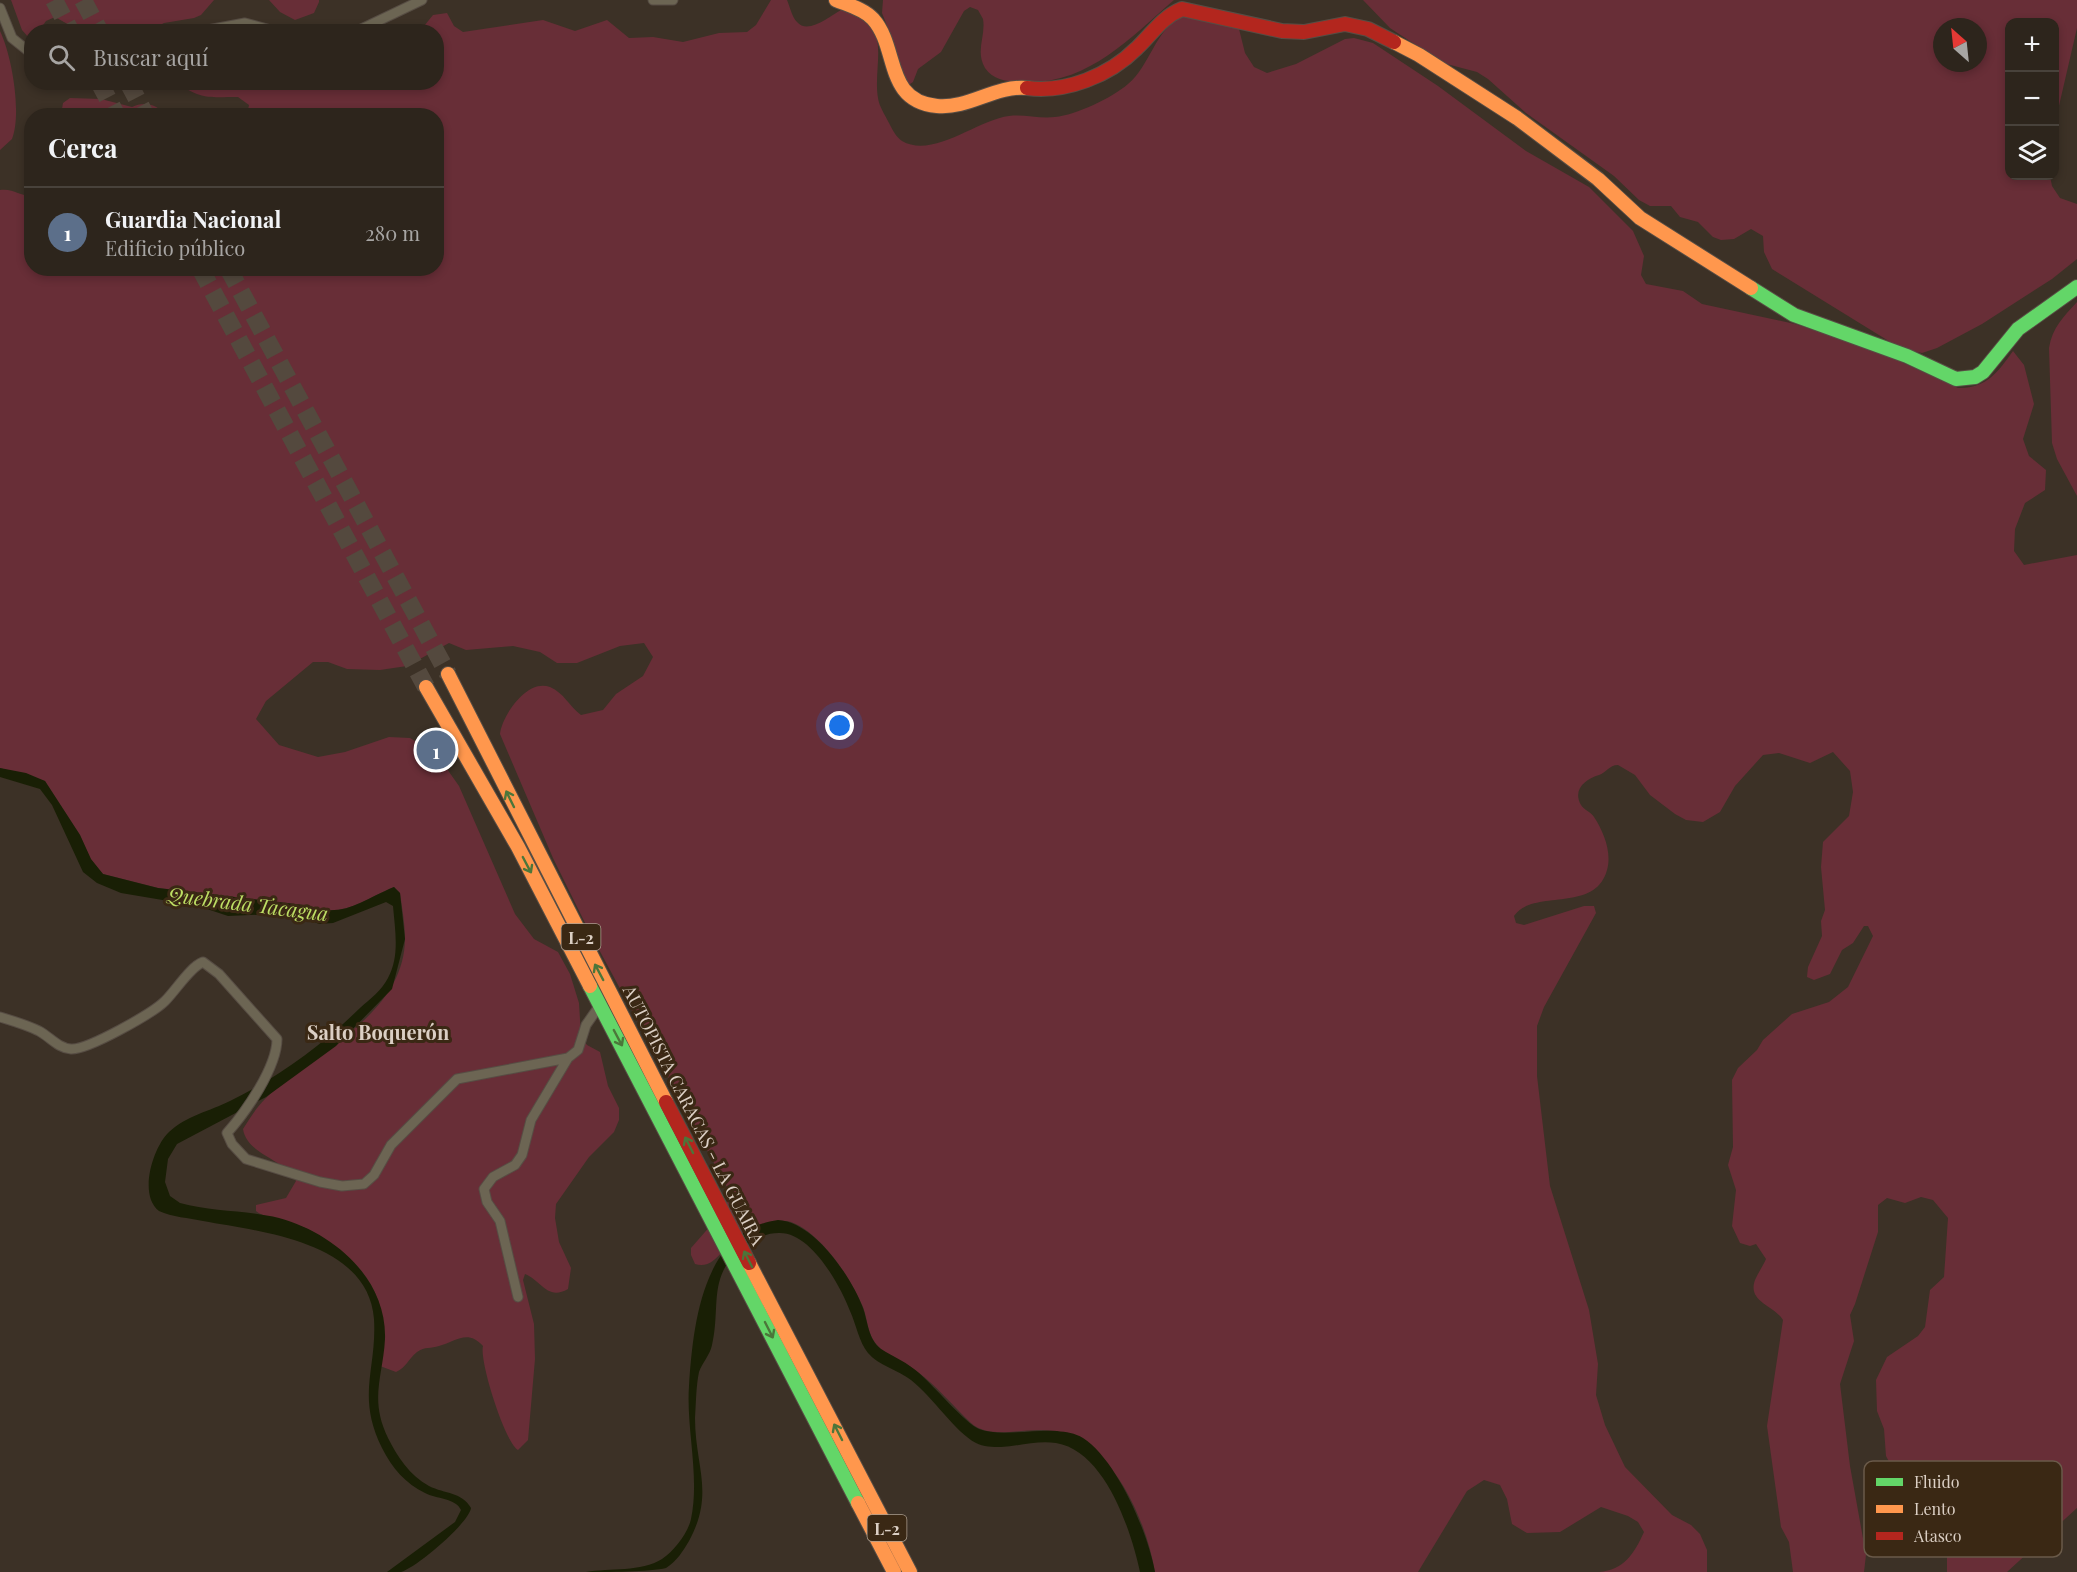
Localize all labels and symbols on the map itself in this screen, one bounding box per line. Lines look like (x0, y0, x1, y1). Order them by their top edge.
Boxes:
north arrow (1933, 18, 1987, 72)
your location (825, 711, 854, 740)
pin: 1 (416, 728, 456, 772)
one-way arrow (504, 790, 516, 808)
one-way arrow (521, 856, 533, 873)
water label: Quebrada Tacagua (165, 880, 330, 926)
road number: L-2 (562, 924, 600, 950)
one-way arrow (593, 964, 604, 982)
street label: AUTOPISTA CARACAS - LA GUAIRA (617, 980, 771, 1250)
district label: Salto Boquerón (307, 1018, 450, 1045)
one-way arrow (612, 1029, 624, 1046)
one-way arrow (683, 1136, 695, 1154)
one-way arrow (742, 1251, 754, 1268)
one-way arrow (764, 1321, 775, 1339)
one-way arrow (832, 1424, 844, 1441)
legend (1864, 1461, 2062, 1557)
text: Fluido (1914, 1471, 1960, 1492)
text: Lento (1914, 1498, 1956, 1519)
road number: L-2 (868, 1515, 906, 1541)
text: Atasco (1913, 1525, 1962, 1546)

